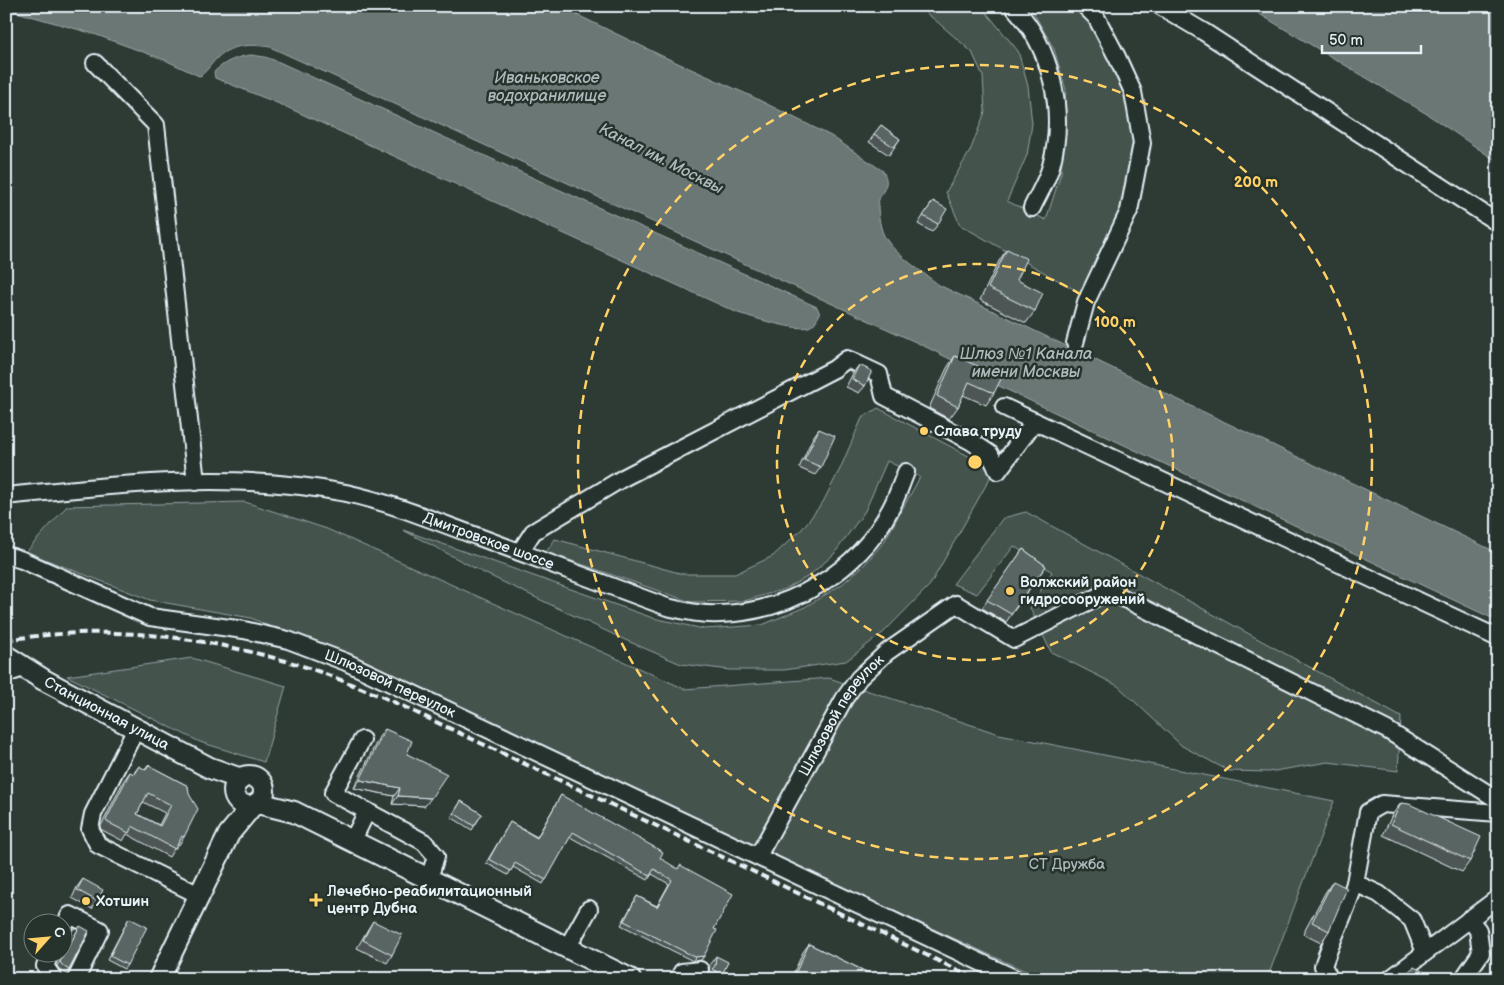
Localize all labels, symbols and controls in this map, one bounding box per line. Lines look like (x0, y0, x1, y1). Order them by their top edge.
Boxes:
scale bar (1322, 22, 1420, 54)
text: 50 m (1329, 31, 1363, 50)
water label: Иваньковское водохранилище (488, 69, 606, 106)
water label: Канал им. Москвы (596, 120, 727, 199)
text: 200 m (1234, 173, 1278, 192)
text: 100 m (1094, 313, 1136, 332)
water label: Шлюз №1 Канала имени Москвы (959, 345, 1093, 382)
place label: Слава труду (934, 422, 1023, 441)
marker: Слава труду (918, 425, 930, 437)
centre of rings (966, 453, 984, 471)
street label: Дмитровское шоссе (421, 508, 557, 574)
place label: Волжский район гидросооружений (1020, 573, 1145, 609)
marker: Волжский район гидросооружений (1004, 585, 1016, 597)
street label: Шлюзовой переулок (322, 645, 459, 722)
street label: Шлюзовой переулок (794, 650, 888, 779)
street label: Станционная улица (41, 672, 173, 754)
park label: СТ Дружба (1029, 855, 1105, 874)
place label: Лечебно-реабилитационный центр Дубна (326, 882, 532, 918)
place label: Хотшин (95, 892, 149, 911)
marker: Лечебно-реабилитационный центр Дубна (309, 893, 323, 907)
marker: Хотшин (80, 895, 92, 907)
north arrow (22, 912, 72, 962)
text: С (49, 924, 69, 941)

